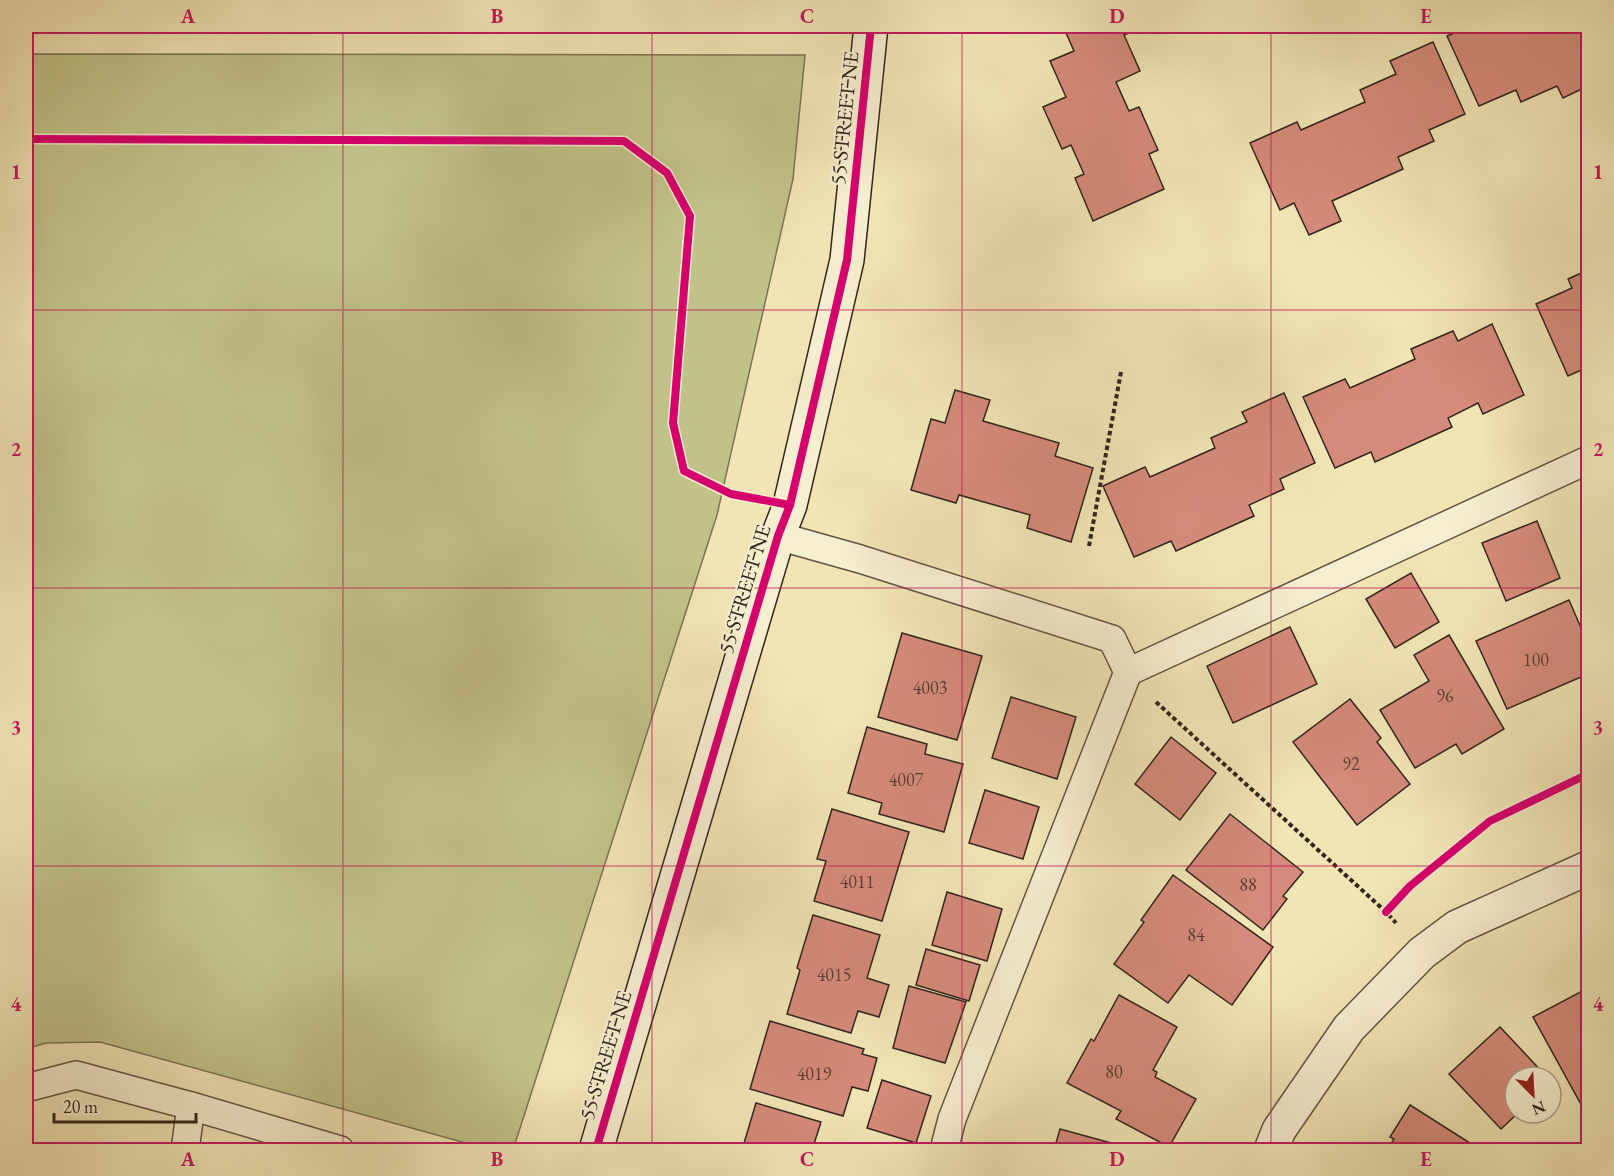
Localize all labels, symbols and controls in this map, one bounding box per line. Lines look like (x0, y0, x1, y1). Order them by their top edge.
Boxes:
text: A (180, 3, 196, 29)
text: B (491, 3, 503, 29)
text: C (800, 3, 814, 29)
text: D (1109, 3, 1125, 29)
text: E (1420, 3, 1432, 29)
street label: 55 STREET NE (824, 50, 864, 186)
text: 1 (11, 159, 21, 185)
text: 1 (1593, 159, 1603, 185)
text: 2 (11, 436, 22, 462)
text: 2 (1593, 436, 1604, 462)
street label: 55 STREET NE (712, 521, 776, 657)
house number: 100 (1523, 648, 1549, 671)
house number: 4003 (913, 676, 947, 699)
house number: 96 (1436, 684, 1454, 707)
text: 3 (11, 714, 21, 740)
text: 3 (1593, 714, 1603, 740)
house number: 92 (1342, 752, 1360, 775)
house number: 4007 (889, 768, 924, 791)
house number: 4011 (840, 870, 874, 893)
house number: 88 (1239, 873, 1257, 896)
house number: 84 (1187, 923, 1205, 946)
house number: 4015 (817, 963, 851, 986)
street label: 55 STREET NE (573, 987, 637, 1123)
text: 4 (11, 991, 22, 1017)
text: 4 (1593, 991, 1604, 1017)
house number: 80 (1105, 1060, 1123, 1083)
house number: 4019 (797, 1062, 832, 1085)
north arrow (1503, 1065, 1563, 1125)
scale bar (54, 1086, 196, 1124)
text: 20 m (63, 1095, 98, 1118)
text: N (1529, 1096, 1549, 1120)
text: A (180, 1146, 196, 1172)
text: B (491, 1146, 503, 1172)
text: C (800, 1146, 814, 1172)
text: D (1109, 1146, 1125, 1172)
text: E (1420, 1146, 1432, 1172)

